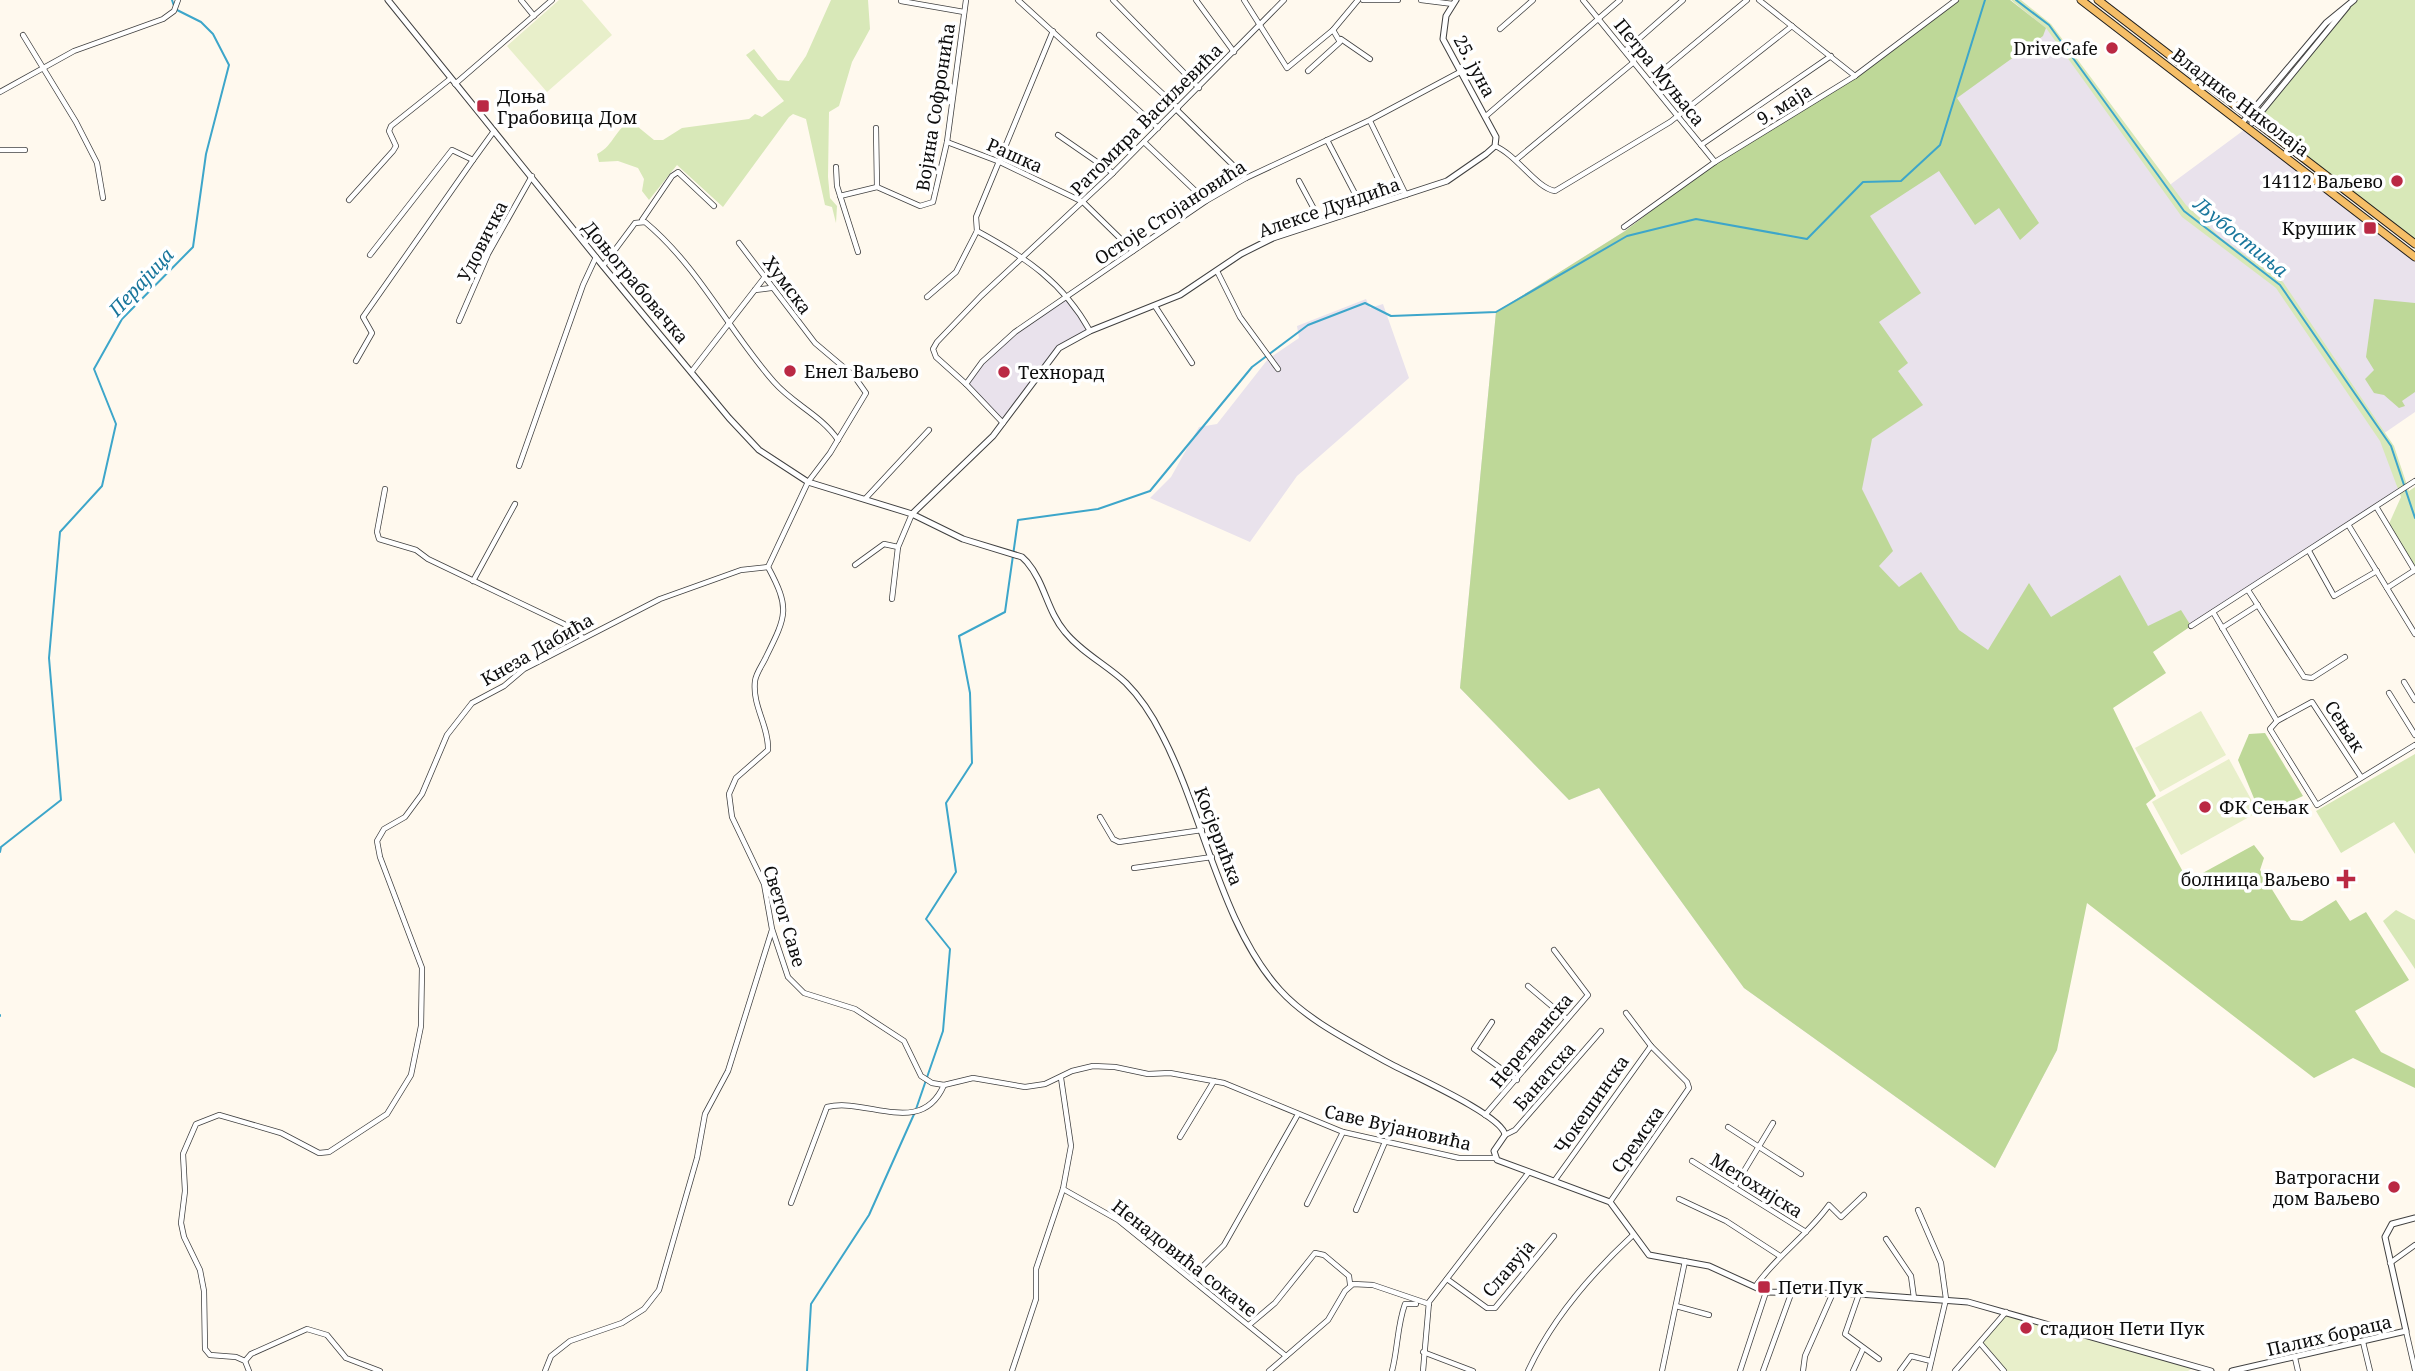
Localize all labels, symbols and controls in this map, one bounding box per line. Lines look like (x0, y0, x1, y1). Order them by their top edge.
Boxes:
street label: Петра Муњаса (1609, 13, 1711, 131)
street label: Војина Софронића (910, 21, 960, 193)
street label: 25. јуна (1449, 30, 1501, 102)
place label: DriveCafe (2013, 36, 2098, 60)
street label: Ратомира Васиљевића (1065, 38, 1227, 200)
marker: DriveCafe (2104, 40, 2120, 56)
street label: Владике Николаја (2167, 42, 2315, 162)
street label: 9. маја (1752, 78, 1816, 130)
place label: Доња Грабовица Дом (497, 84, 637, 129)
marker: Доња Грабовица Дом (475, 98, 491, 114)
street label: Рашка (983, 132, 1047, 178)
street label: Остоје Стојановића (1090, 154, 1250, 270)
place label: 14112 Ваљево (2262, 169, 2383, 193)
street label: Алексе Дундића (1255, 172, 1403, 242)
marker: 14112 Ваљево (2389, 173, 2405, 189)
water label: Љубостиња (2188, 190, 2294, 283)
street label: Удовичка (451, 197, 513, 285)
street label: Доњограбовачка (578, 216, 694, 348)
place label: Крушик (2282, 216, 2356, 240)
marker: Крушик (2362, 220, 2378, 236)
water label: Перајица (102, 242, 180, 323)
street label: Хумска (758, 251, 818, 319)
place label: Енел Ваљево (804, 359, 919, 383)
place label: Технорад (1018, 360, 1105, 384)
marker: Енел Ваљево (782, 363, 798, 379)
marker: Технорад (996, 364, 1012, 380)
street label: Кнеза Дабића (476, 607, 598, 691)
street label: Сењак (2319, 696, 2371, 757)
street label: Косјерићка (1189, 783, 1249, 889)
place label: ФК Сењак (2219, 795, 2309, 819)
marker: ФК Сењак (2197, 799, 2213, 815)
street label: Светог Саве (758, 862, 812, 970)
place label: болница Ваљево (2181, 867, 2330, 891)
marker: болница Ваљево (2336, 869, 2356, 889)
street label: Неретванска (1484, 988, 1578, 1092)
street label: Банатска (1508, 1037, 1580, 1115)
street label: Чокешинска (1548, 1050, 1634, 1158)
street label: Саве Вујановића (1322, 1098, 1474, 1156)
street label: Сремска (1605, 1101, 1669, 1177)
street label: Метохијска (1706, 1147, 1808, 1223)
place label: Ватрогасни дом Ваљево (2273, 1165, 2380, 1210)
marker: Ватрогасни дом Ваљево (2386, 1179, 2402, 1195)
street label: Ненадовића сокаче (1108, 1194, 1262, 1322)
street label: Славуја (1476, 1234, 1540, 1302)
place label: Пети Пук (1778, 1275, 1864, 1299)
marker: Пети Пук (1756, 1279, 1772, 1295)
street label: Палих бораца (2264, 1309, 2394, 1361)
place label: стадион Пети Пук (2040, 1316, 2205, 1340)
marker: стадион Пети Пук (2018, 1320, 2034, 1336)

